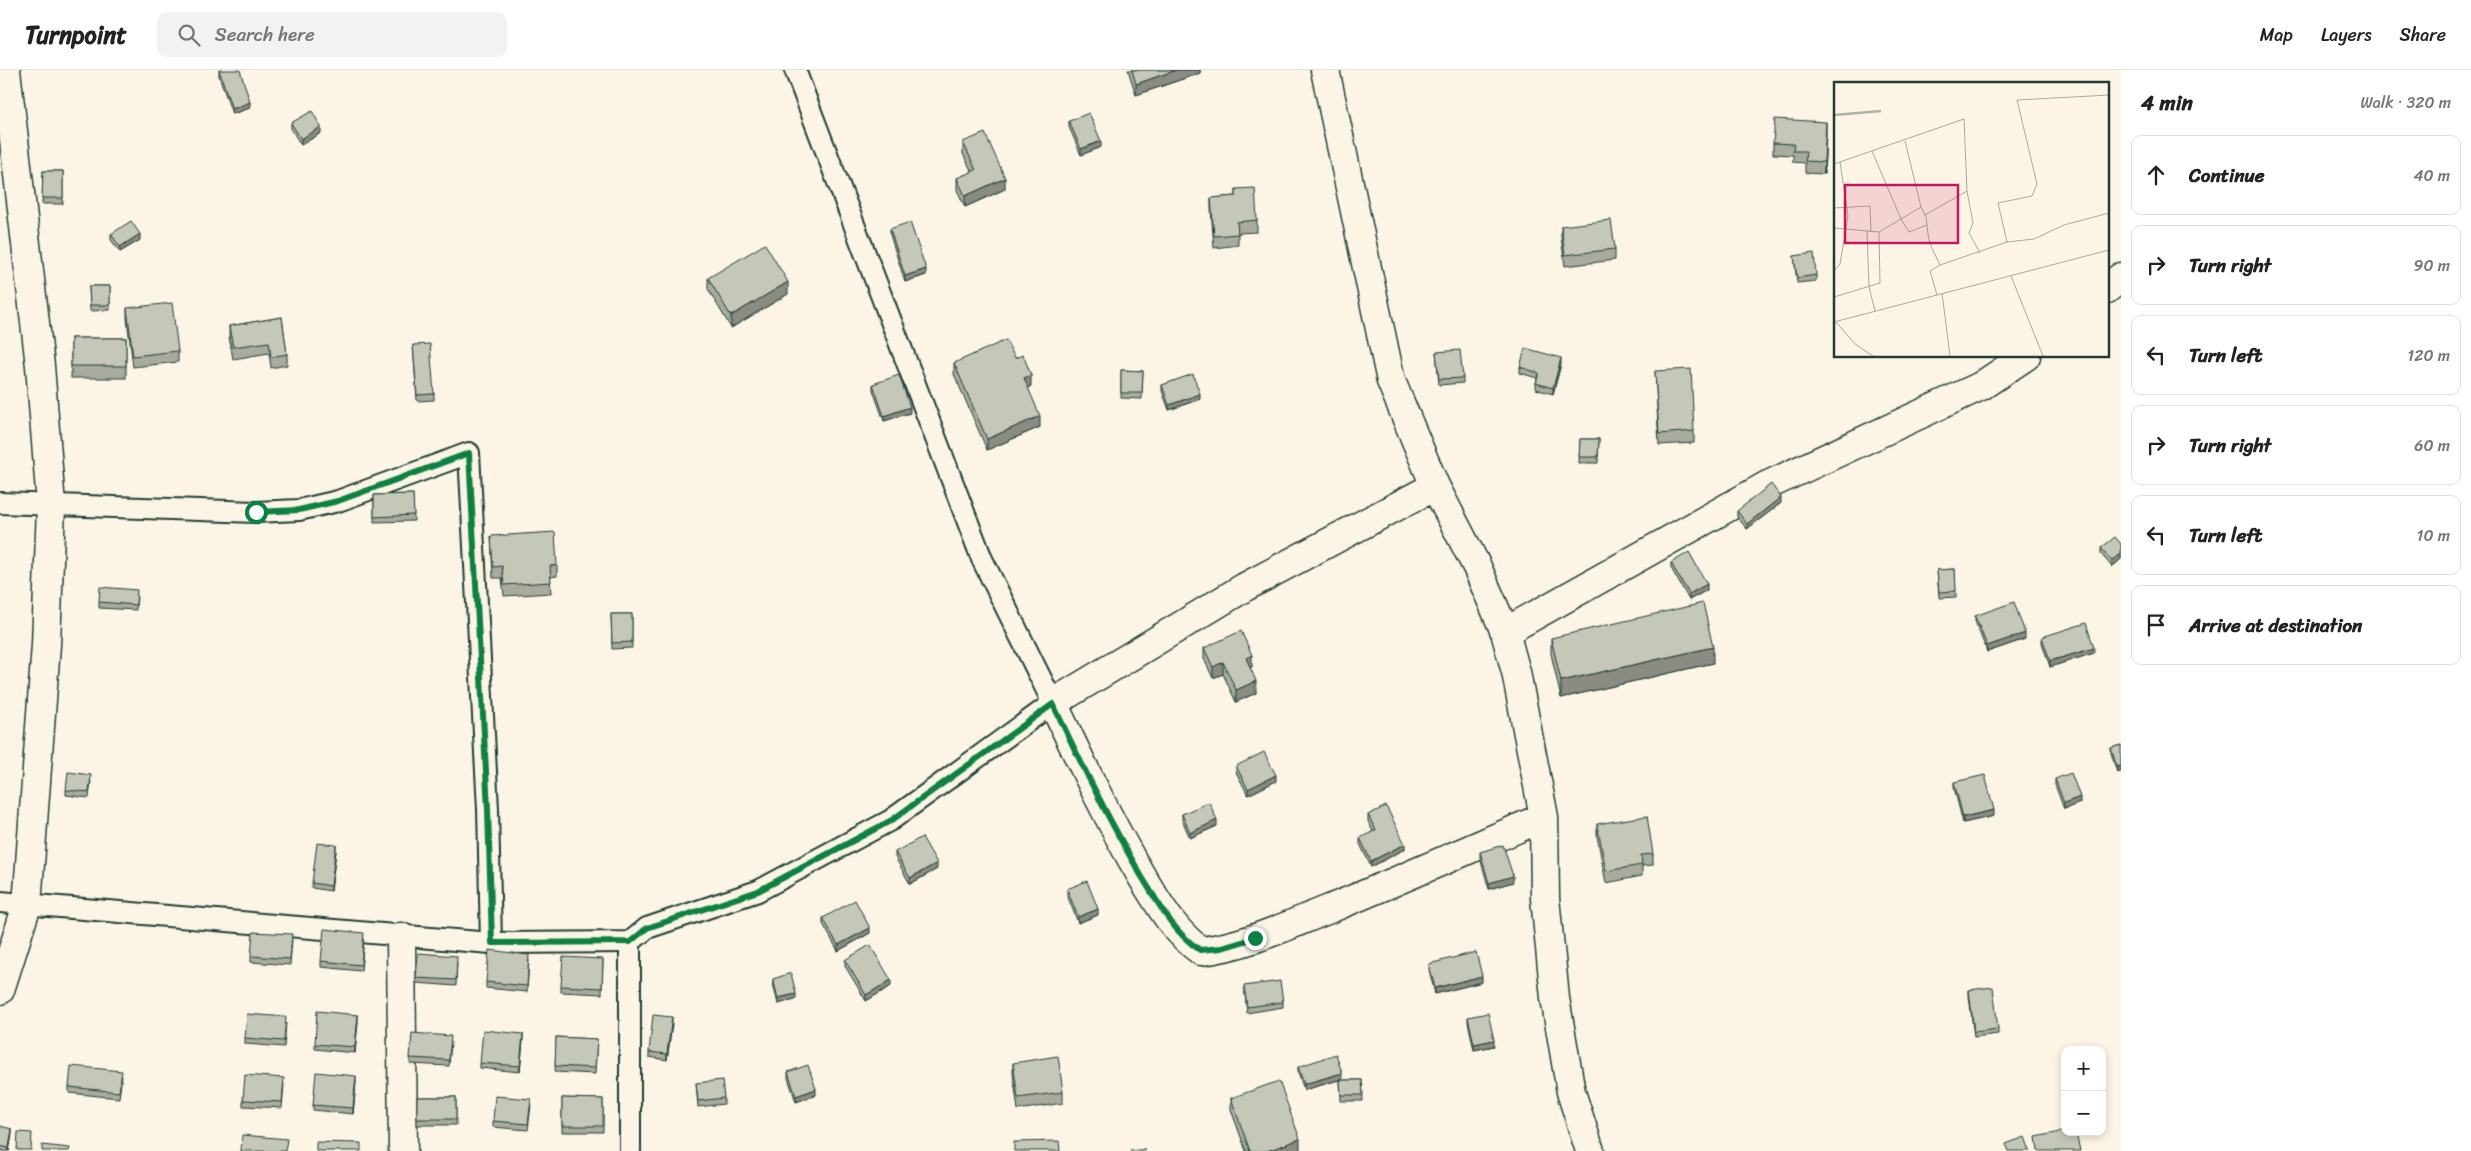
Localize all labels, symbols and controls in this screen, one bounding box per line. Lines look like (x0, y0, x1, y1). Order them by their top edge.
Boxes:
search box (157, 12, 507, 57)
text: Turnpoint (25, 14, 127, 56)
text: Search here (215, 18, 315, 51)
text: Map (2260, 19, 2293, 51)
text: Layers (2321, 19, 2372, 51)
text: Share (2400, 19, 2446, 51)
icon: search (175, 21, 203, 49)
inset map (1834, 82, 2108, 358)
text: 4 min (2141, 84, 2193, 122)
text: Walk · 320 m (2360, 88, 2451, 117)
text: Continue (2189, 159, 2265, 192)
icon: ahead (2142, 161, 2170, 189)
text: 40 m (2413, 161, 2450, 190)
text: Turn right (2189, 249, 2271, 282)
icon: right (2142, 251, 2170, 279)
text: 90 m (2414, 251, 2450, 280)
text: Turn left (2189, 339, 2262, 372)
icon: left (2142, 341, 2170, 369)
text: 120 m (2407, 341, 2450, 370)
text: Turn right (2189, 429, 2271, 462)
icon: right (2142, 431, 2170, 459)
text: 60 m (2414, 431, 2450, 460)
route start (245, 501, 268, 524)
text: Turn left (2189, 519, 2262, 552)
icon: left (2142, 521, 2170, 549)
text: 10 m (2417, 521, 2450, 550)
text: Arrive at destination (2189, 609, 2362, 642)
icon: arrive (2142, 611, 2170, 639)
route end (1244, 927, 1267, 950)
map controls (2061, 1046, 2106, 1136)
button: + (2061, 1046, 2106, 1091)
button: − (2061, 1091, 2106, 1136)

